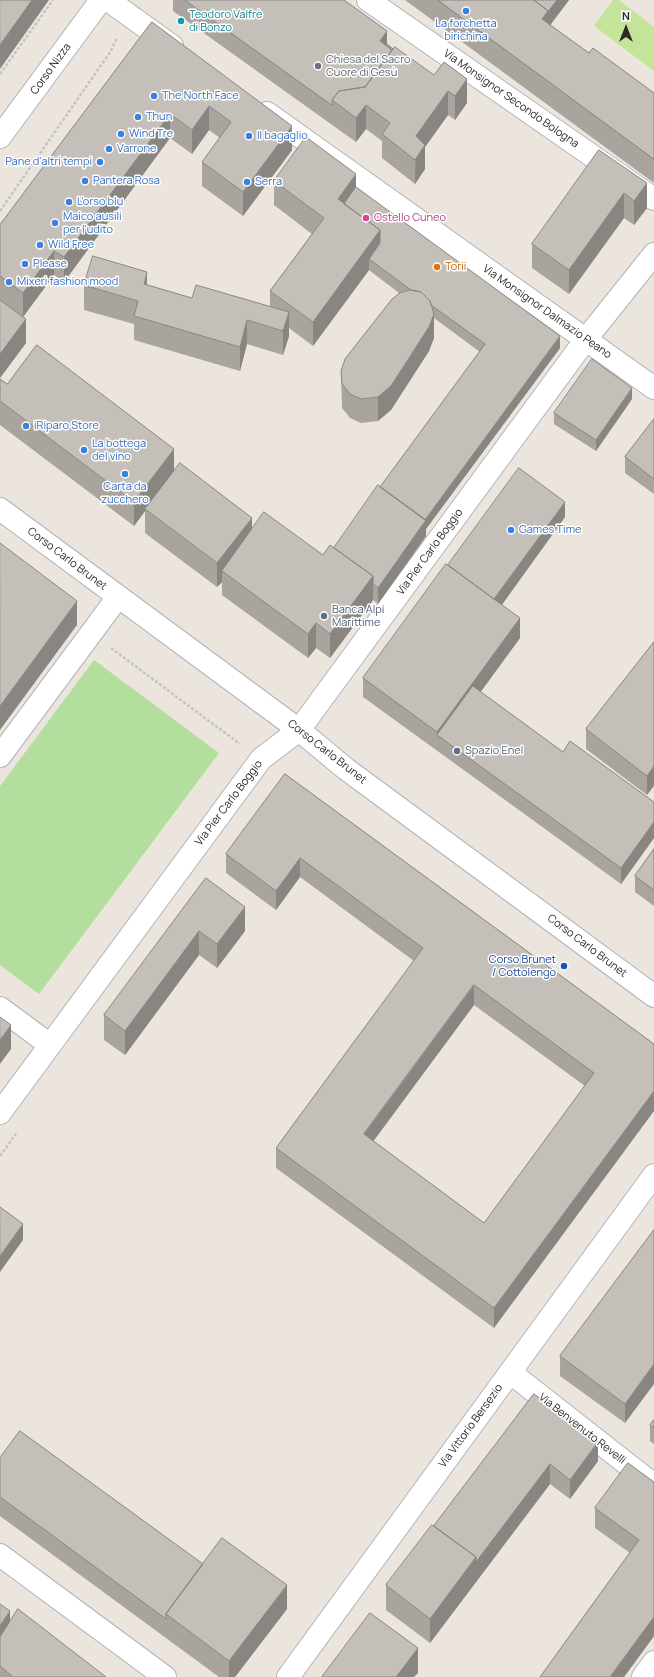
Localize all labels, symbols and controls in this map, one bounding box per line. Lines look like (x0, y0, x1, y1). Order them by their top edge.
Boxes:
marker: La forchetta birichina (461, 6, 471, 16)
place label: Teodoro Valfrè di Bonzo (189, 8, 262, 34)
north arrow (606, 8, 646, 48)
text: N (622, 8, 630, 23)
marker: Teodoro Valfrè di Bonzo (176, 16, 186, 26)
place label: La forchetta birichina (435, 17, 497, 43)
street label: Corso Nizza (28, 41, 74, 97)
street label: Via Monsignor Secondo Bologna (441, 47, 581, 151)
place label: Chiesa del Sacro Cuore di Gesù (326, 53, 411, 79)
marker: Chiesa del Sacro Cuore di Gesù (313, 61, 323, 71)
place label: The North Face (162, 89, 239, 103)
marker: The North Face (149, 91, 159, 101)
place label: Thun (146, 110, 172, 124)
marker: Thun (133, 112, 143, 122)
place label: Wind Tre (129, 127, 173, 141)
marker: Wind Tre (116, 129, 126, 139)
place label: Il bagaglio (257, 129, 308, 143)
marker: Il bagaglio (244, 131, 254, 141)
place label: Varrone (117, 142, 157, 156)
marker: Varrone (104, 144, 114, 154)
place label: Pane d'altri tempi (5, 155, 92, 169)
marker: Pane d'altri tempi (95, 157, 105, 167)
place label: Pantera Rosa (93, 174, 160, 188)
place label: Serra (255, 175, 282, 189)
marker: Pantera Rosa (80, 176, 90, 186)
marker: Serra (242, 177, 252, 187)
place label: L'orso blu (77, 195, 123, 209)
marker: L'orso blu (64, 197, 74, 207)
place label: Maico ausili per l'udito (63, 210, 122, 236)
place label: Ostello Cuneo (374, 211, 446, 225)
marker: Ostello Cuneo (361, 213, 371, 223)
marker: Maico ausili per l'udito (50, 218, 60, 228)
place label: Wild Free (48, 238, 94, 252)
marker: Wild Free (35, 240, 45, 250)
place label: Please (33, 257, 67, 271)
marker: Please (20, 259, 30, 269)
place label: Torii (445, 260, 466, 274)
marker: Torii (432, 262, 442, 272)
street label: Via Monsignor Dalmazio Peano (480, 262, 614, 362)
place label: Mixerì fashion mood (17, 275, 118, 289)
marker: Mixerì fashion mood (4, 277, 14, 287)
place label: iRiparo Store (34, 419, 99, 433)
marker: iRiparo Store (21, 421, 31, 431)
place label: La bottega del vino (92, 437, 146, 463)
marker: La bottega del vino (79, 445, 89, 455)
marker: Carta da zucchero (120, 469, 130, 479)
place label: Carta da zucchero (101, 480, 149, 506)
street label: Via Pier Carlo Boggio (394, 506, 466, 598)
place label: Games Time (519, 523, 581, 537)
street label: Corso Carlo Brunet (25, 525, 109, 593)
marker: Games Time (506, 525, 516, 535)
place label: Banca Alpi Marittime (332, 603, 384, 629)
marker: Banca Alpi Marittime (319, 611, 329, 621)
street label: Corso Carlo Brunet (285, 717, 369, 787)
place label: Spazio Enel (465, 744, 523, 758)
marker: Spazio Enel (452, 746, 462, 756)
street label: Via Pier Carlo Boggio (193, 758, 265, 848)
street label: Corso Carlo Brunet (545, 912, 629, 980)
place label: Corso Brunet / Cottolengo (489, 953, 556, 979)
marker: Corso Brunet / Cottolengo (559, 961, 569, 971)
street label: Via Vittorio Bersezio (436, 1382, 506, 1470)
street label: Via Benvenuto Revelli (536, 1391, 628, 1467)

